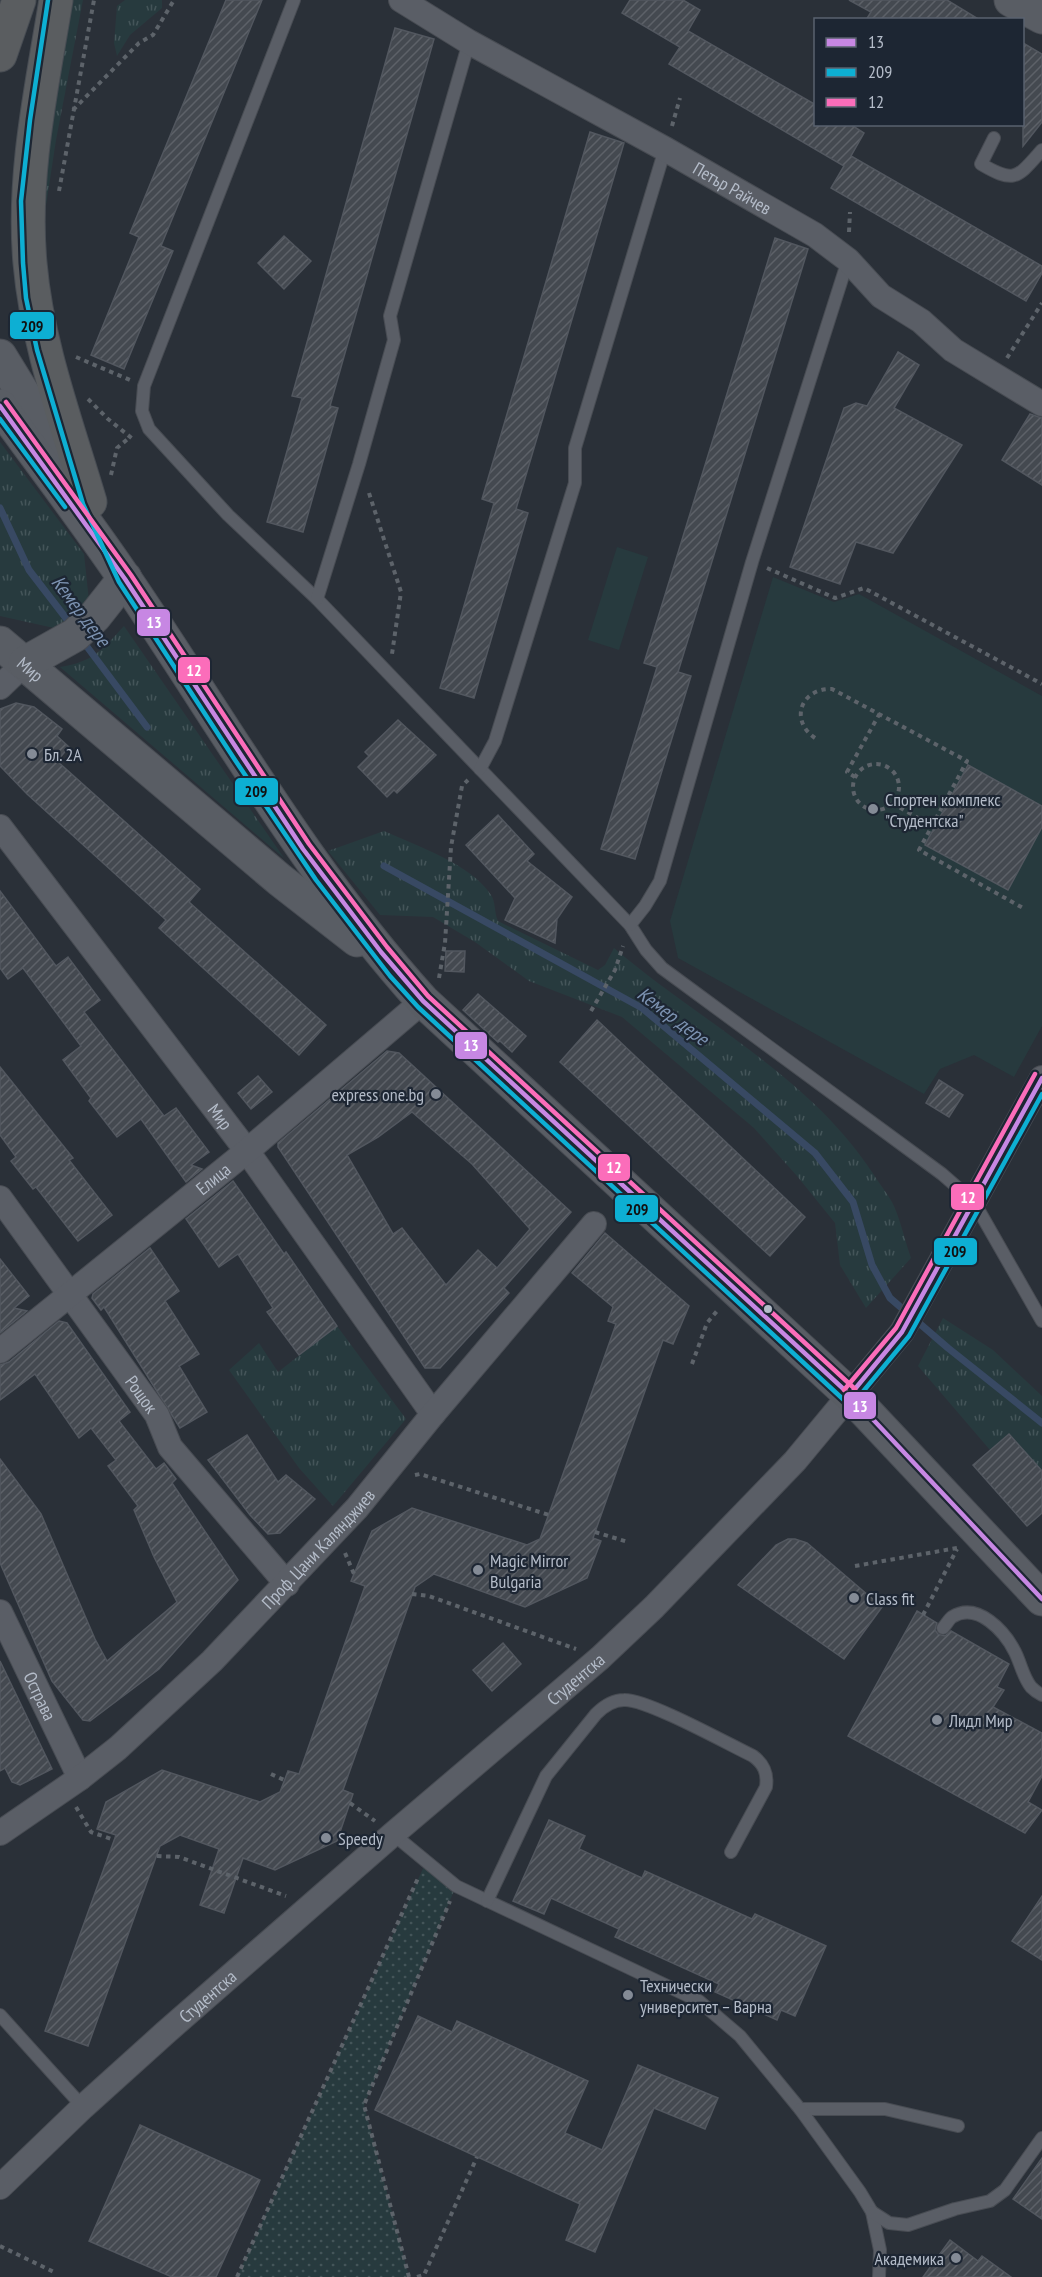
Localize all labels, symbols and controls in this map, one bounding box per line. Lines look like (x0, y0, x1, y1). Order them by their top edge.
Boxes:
legend (814, 18, 1024, 126)
text: 13 (868, 30, 884, 53)
text: 209 (868, 60, 892, 83)
text: 12 (868, 90, 884, 113)
street label: Петър Райчев (689, 156, 776, 219)
line badge: 209 (9, 311, 55, 340)
text: 209 (21, 316, 43, 336)
water label: Кемер дере (46, 570, 117, 653)
line badge: 13 (136, 608, 171, 637)
text: 13 (146, 612, 162, 632)
street label: Мир (13, 651, 48, 687)
line badge: 12 (177, 656, 211, 684)
text: 12 (186, 660, 202, 680)
place label: Бл. 2А (44, 743, 82, 766)
marker: Бл. 2А (25, 747, 39, 761)
line badge: 209 (234, 777, 279, 806)
text: 209 (245, 781, 267, 801)
place label: Спортен комплекс "Студентска" (885, 788, 1001, 832)
marker: Спортен комплекс "Студентска" (866, 802, 880, 816)
water label: Кемер дере (632, 981, 715, 1052)
line badge: 13 (454, 1031, 488, 1060)
text: 13 (463, 1035, 479, 1055)
place label: express one.bg (331, 1083, 424, 1106)
marker: express one.bg (429, 1087, 443, 1101)
street label: Мир (203, 1099, 238, 1134)
line badge: 12 (597, 1153, 631, 1182)
text: 12 (606, 1157, 622, 1177)
street label: Елица (191, 1158, 235, 1200)
line badge: 12 (950, 1183, 985, 1211)
text: 12 (960, 1187, 976, 1207)
line badge: 209 (614, 1194, 659, 1223)
text: 209 (626, 1199, 648, 1219)
line badge: 209 (933, 1237, 978, 1266)
text: 209 (944, 1241, 966, 1261)
unlabelled marker (762, 1303, 774, 1315)
street label: Рощок (120, 1371, 163, 1417)
line badge: 13 (843, 1391, 877, 1420)
text: 13 (852, 1396, 868, 1416)
street label: Проф. Цани Калянджиев (256, 1484, 379, 1613)
place label: Magic Mirror Bulgaria (490, 1549, 568, 1593)
marker: Magic Mirror Bulgaria (471, 1563, 485, 1577)
place label: Class fit (866, 1587, 914, 1610)
marker: Class fit (847, 1591, 861, 1605)
street label: Студентска (542, 1648, 609, 1710)
street label: Острава (19, 1668, 62, 1724)
place label: Лидл Мир (948, 1709, 1013, 1732)
marker: Лидл Мир (930, 1713, 944, 1727)
place label: Speedy (338, 1827, 383, 1850)
marker: Speedy (319, 1831, 333, 1845)
street label: Студентска (174, 1965, 241, 2027)
place label: Технически университет – Варна (640, 1974, 772, 2018)
marker: Технически университет – Варна (621, 1988, 635, 2002)
place label: Академика (875, 2247, 944, 2270)
marker: Академика (949, 2251, 963, 2265)

